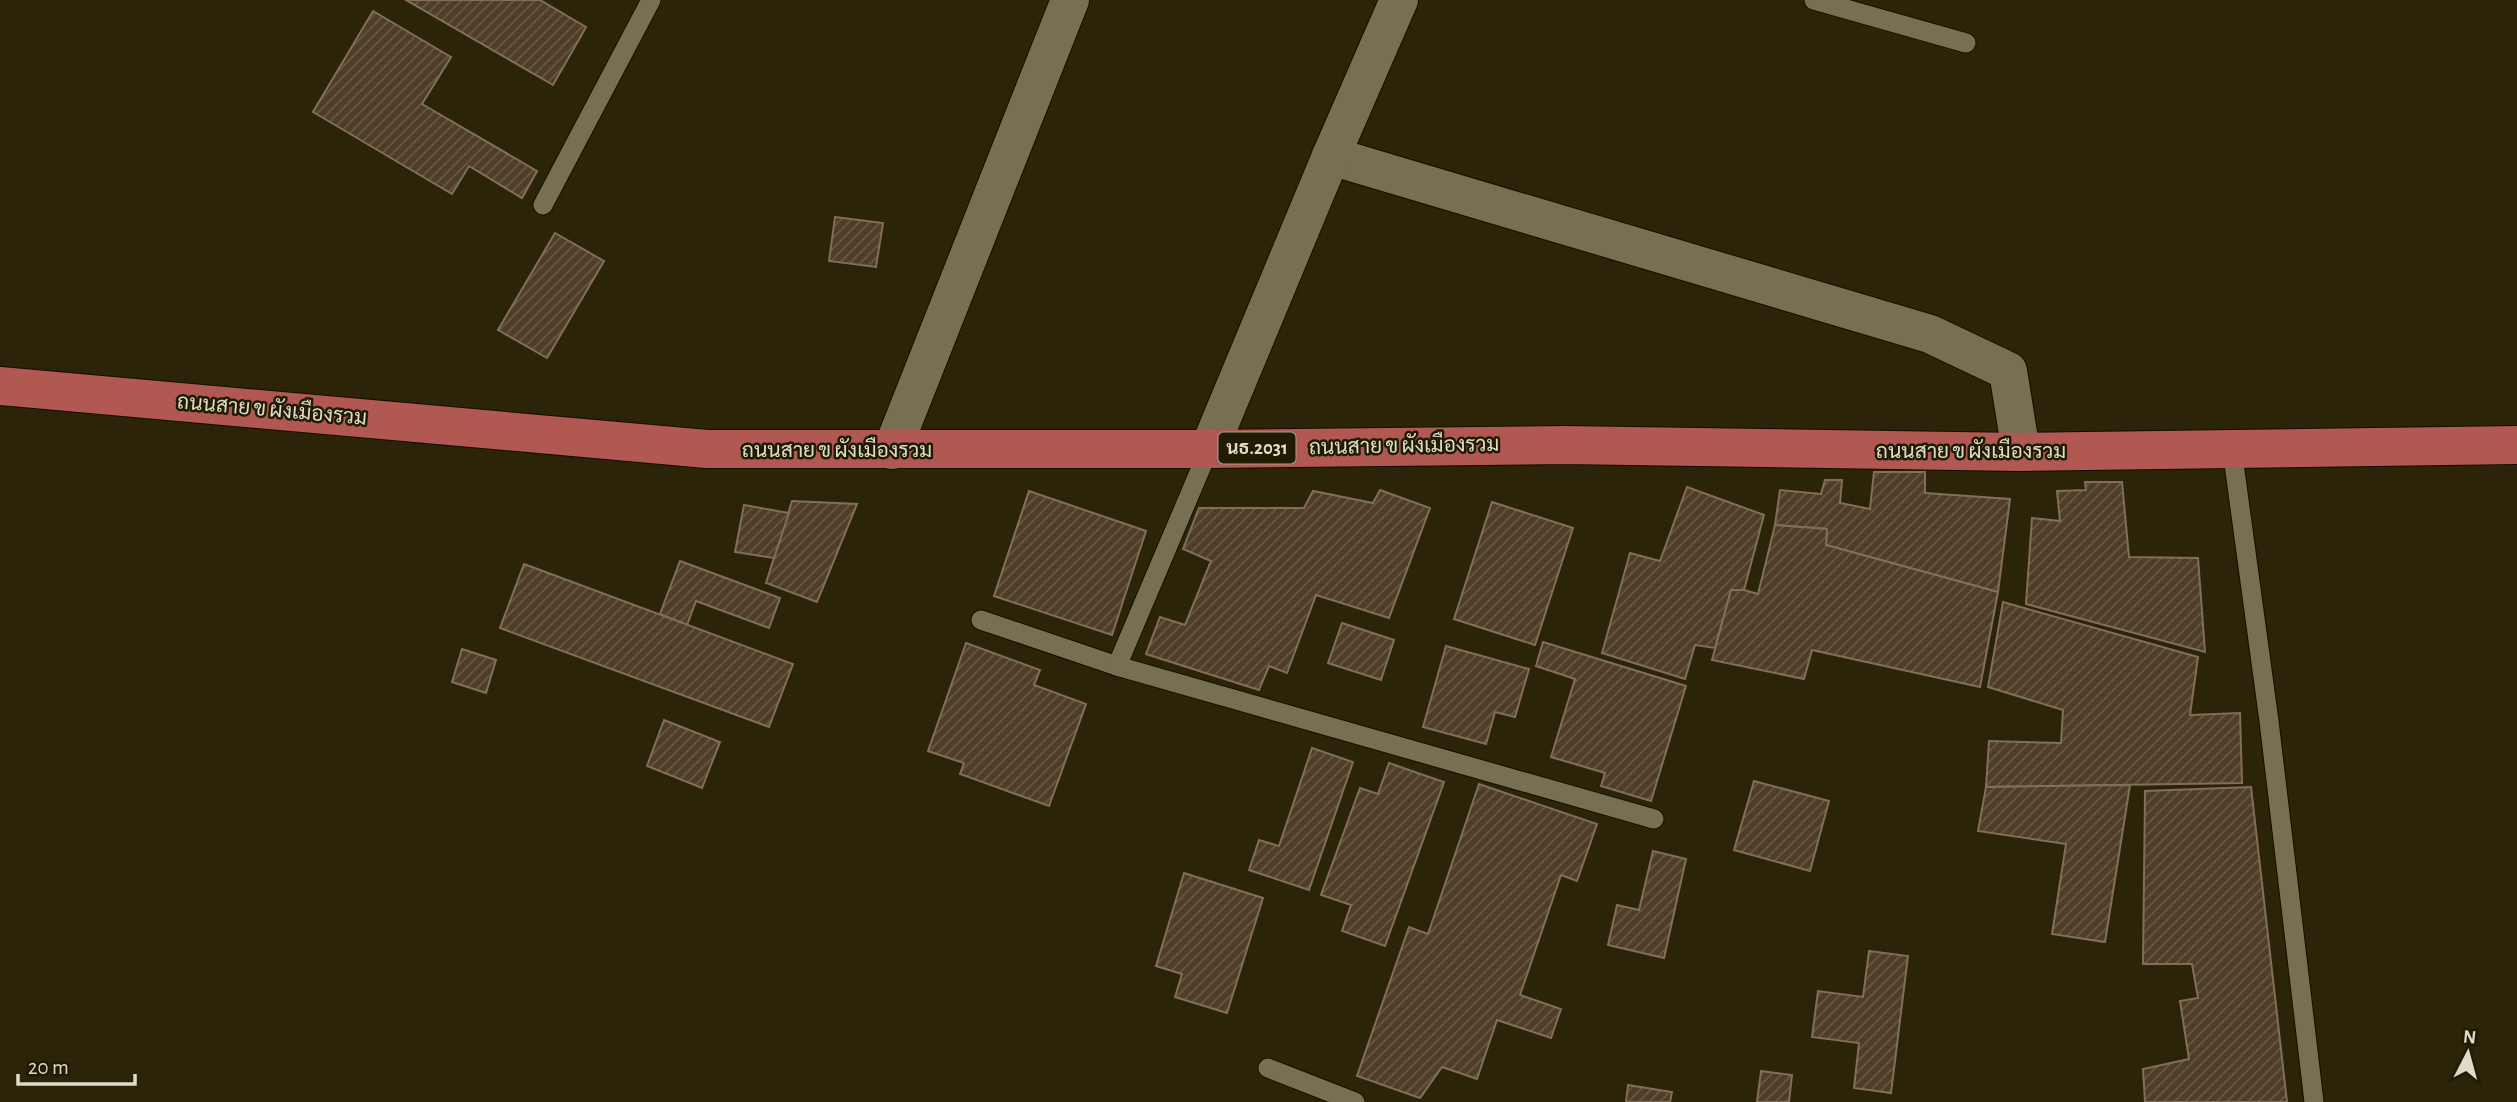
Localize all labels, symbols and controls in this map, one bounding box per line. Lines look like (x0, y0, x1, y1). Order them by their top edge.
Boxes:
street label: ถนนสาย ข ผังเมืองรวม (176, 387, 368, 429)
street label: ถนนสาย ข ผังเมืองรวม (1309, 430, 1499, 458)
road number: นธ.2031 (1218, 432, 1296, 463)
street label: ถนนสาย ข ผังเมืองรวม (742, 436, 932, 461)
street label: ถนนสาย ข ผังเมืองรวม (1876, 437, 2066, 462)
north arrow (2433, 1018, 2503, 1088)
text: N (2462, 1027, 2477, 1048)
scale bar (18, 1042, 135, 1086)
text: 20 m (28, 1057, 69, 1078)

